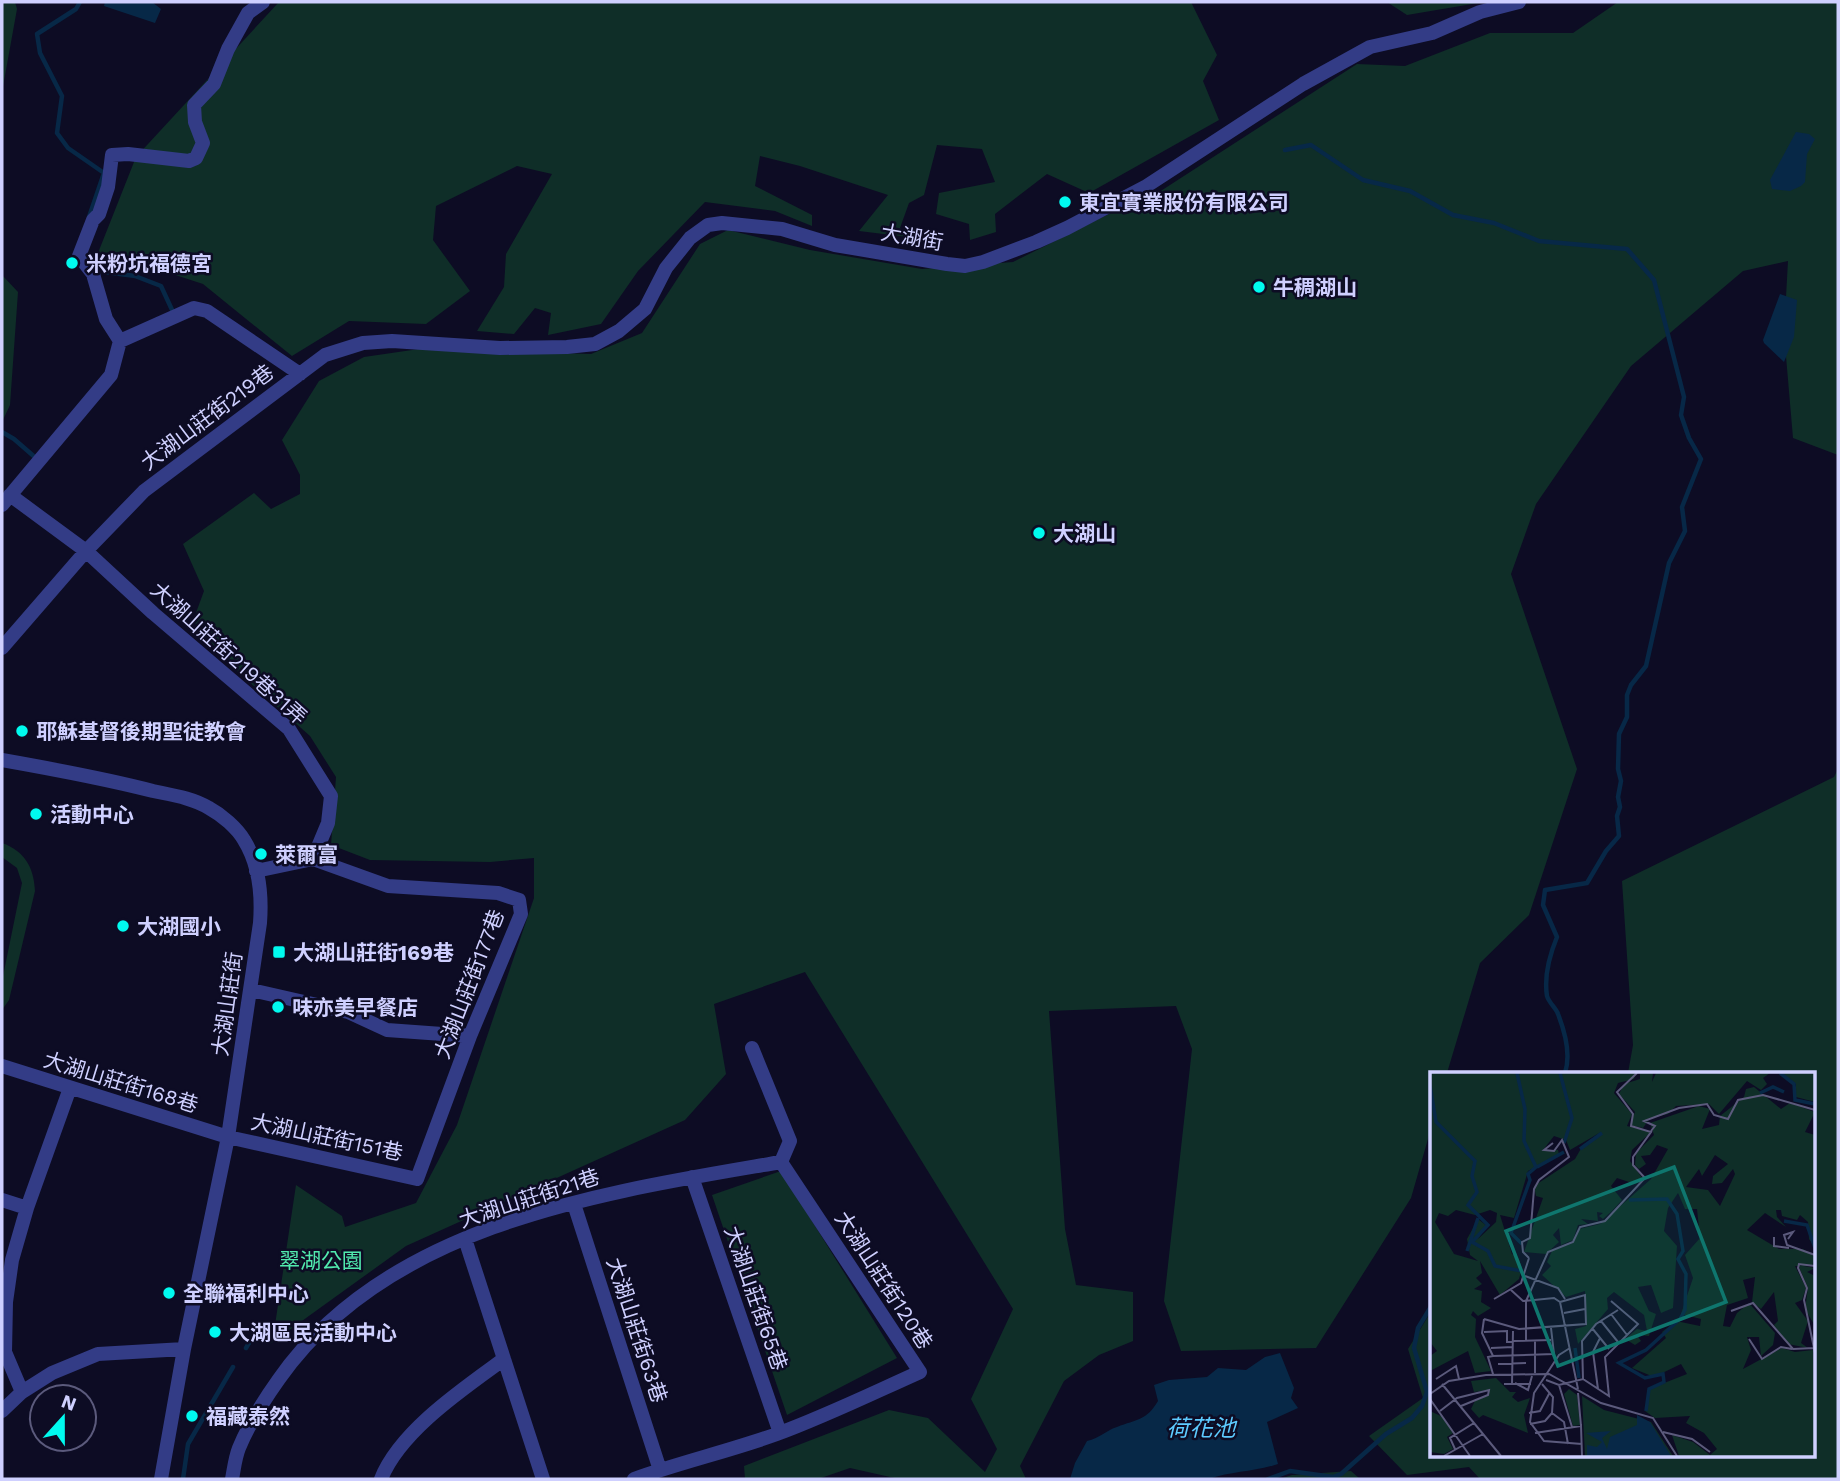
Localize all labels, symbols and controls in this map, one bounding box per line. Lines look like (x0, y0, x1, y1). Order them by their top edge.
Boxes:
place label: 東宜實業股份有限公司 (1079, 190, 1289, 215)
marker: 東宜實業股份有限公司 (1057, 194, 1073, 210)
street label: 大湖街 (879, 219, 945, 255)
place label: 米粉坑福德宮 (86, 251, 212, 276)
marker: 米粉坑福德宮 (64, 255, 80, 271)
place label: 牛稠湖山 (1273, 275, 1357, 300)
marker: 牛稠湖山 (1251, 279, 1267, 295)
street label: 大湖山莊街219巷 (136, 359, 278, 475)
place label: 大湖山 (1053, 521, 1116, 546)
marker: 大湖山 (1031, 525, 1047, 541)
street label: 大湖山莊街219巷31弄 (146, 577, 312, 729)
place label: 耶穌基督後期聖徒教會 (36, 719, 246, 744)
marker: 耶穌基督後期聖徒教會 (14, 723, 30, 739)
place label: 活動中心 (50, 802, 134, 827)
marker: 活動中心 (28, 806, 44, 822)
place label: 萊爾富 (275, 842, 338, 867)
marker: 萊爾富 (253, 846, 269, 862)
street label: 大湖山莊街177巷 (429, 906, 509, 1062)
place label: 大湖國小 (137, 914, 221, 939)
marker: 大湖國小 (115, 918, 131, 934)
place label: 大湖山莊街169巷 (293, 940, 454, 965)
marker: 大湖山莊街169巷 (271, 944, 287, 960)
street label: 大湖山莊街 (207, 950, 247, 1058)
place label: 味亦美早餐店 (292, 995, 418, 1020)
marker: 味亦美早餐店 (270, 999, 286, 1015)
street label: 大湖山莊街168巷 (41, 1047, 201, 1117)
inset map (1430, 1072, 1815, 1456)
street label: 大湖山莊街151巷 (249, 1109, 405, 1165)
street label: 大湖山莊街21巷 (456, 1163, 602, 1233)
street label: 大湖山莊街120巷 (830, 1206, 938, 1354)
street label: 大湖山莊街65巷 (720, 1223, 792, 1373)
park label: 翠湖公園 (279, 1248, 363, 1273)
street label: 大湖山莊街63巷 (602, 1254, 672, 1406)
place label: 全聯福利中心 (183, 1281, 309, 1306)
marker: 全聯福利中心 (161, 1285, 177, 1301)
place label: 大湖區民活動中心 (229, 1320, 397, 1345)
marker: 大湖區民活動中心 (207, 1324, 223, 1340)
north arrow (28, 1383, 98, 1453)
text: N (58, 1389, 80, 1416)
place label: 福藏泰然 (206, 1404, 290, 1429)
marker: 福藏泰然 (184, 1408, 200, 1424)
water label: 荷花池 (1167, 1415, 1238, 1442)

